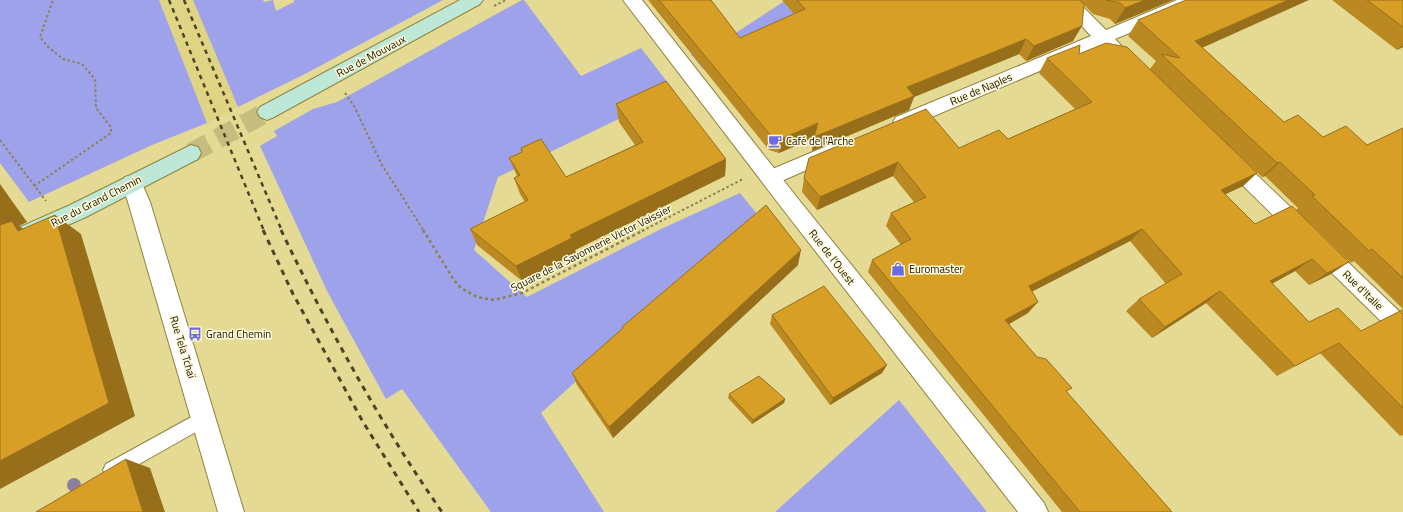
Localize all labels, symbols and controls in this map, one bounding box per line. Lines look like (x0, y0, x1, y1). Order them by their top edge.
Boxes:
street label: Rue de Mouvaux (333, 31, 409, 81)
street label: Rue de Naples (947, 69, 1015, 109)
cafe icon: Café de l'Arche (767, 133, 783, 149)
place label: Café de l'Arche (786, 133, 854, 149)
street label: Rue du Grand Chemin (48, 171, 144, 231)
street label: Square de la Savonnerie Victor Vaissier (508, 200, 674, 296)
street label: Rue de l'Ouest (805, 226, 859, 288)
shop icon: Euromaster (890, 261, 906, 277)
place label: Euromaster (909, 261, 964, 277)
street label: Rue d'Italie (1339, 266, 1387, 314)
street label: Rue Tela Tchaï (166, 314, 200, 381)
bus stop icon: Grand Chemin (187, 326, 203, 342)
place label: Grand Chemin (206, 326, 271, 342)

